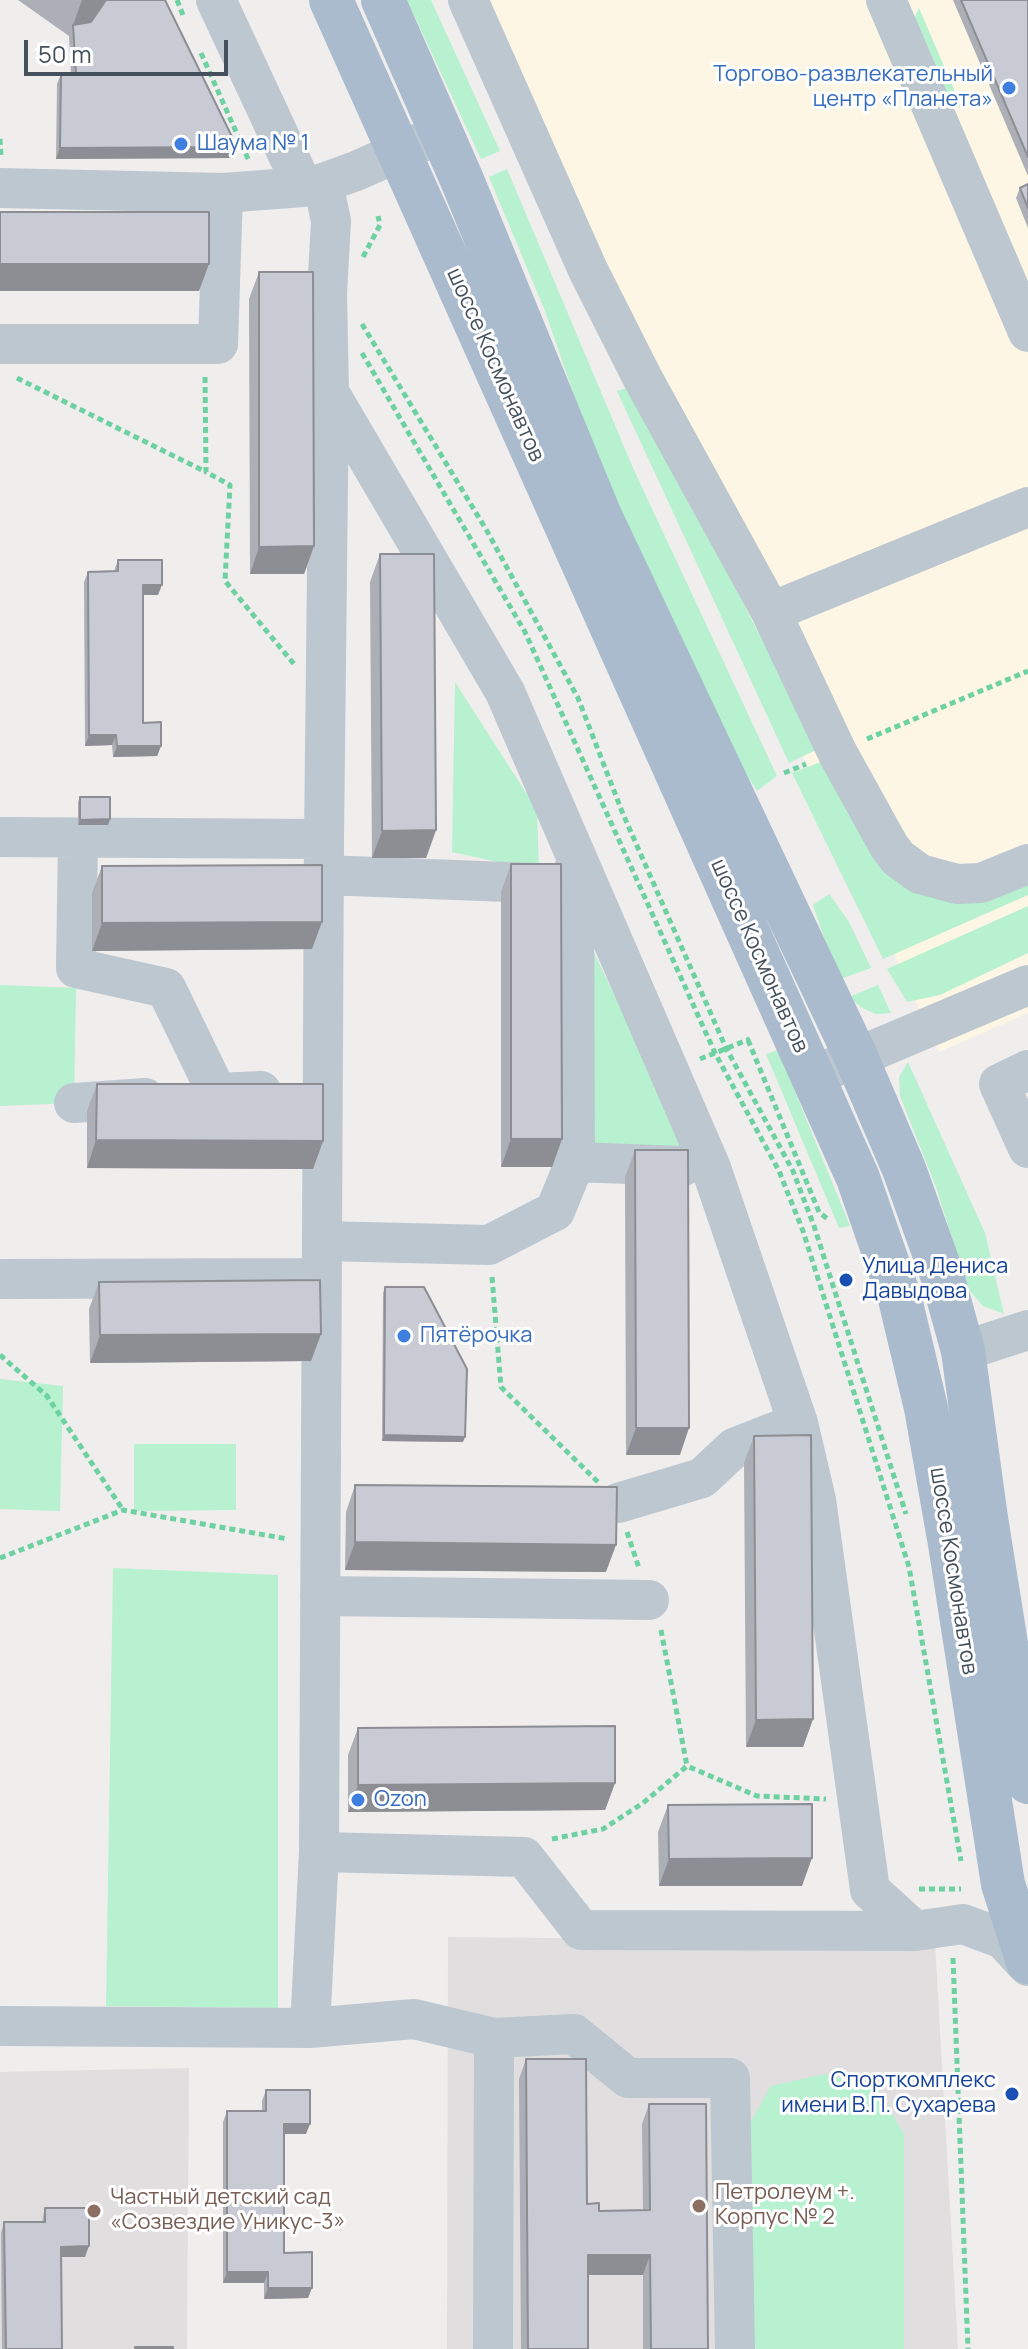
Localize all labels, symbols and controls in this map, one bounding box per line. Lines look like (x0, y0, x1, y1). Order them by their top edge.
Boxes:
scale bar (28, 24, 232, 74)
text: 50 m (38, 37, 92, 70)
place label: Торгово-развлекательный центр «Планета» (713, 62, 993, 114)
marker: Торгово-развлекательный центр «Планета» (1000, 79, 1018, 97)
place label: Шаума № 1 (197, 131, 309, 157)
marker: Шаума № 1 (172, 135, 190, 153)
street label: шоссе Космонавтов (440, 264, 550, 466)
street label: шоссе Космонавтов (704, 855, 814, 1057)
place label: Улица Дениса Давыдова (862, 1254, 1008, 1306)
marker: Улица Дениса Давыдова (837, 1271, 855, 1289)
place label: Пятёрочка (420, 1323, 533, 1349)
marker: Пятёрочка (395, 1327, 413, 1345)
street label: шоссе Космонавтов (924, 1466, 982, 1676)
place label: Ozon (374, 1787, 427, 1813)
marker: Ozon (349, 1791, 367, 1809)
place label: Спорткомплекс имени В.П. Сухарева (781, 2068, 996, 2120)
marker: Спорткомплекс имени В.П. Сухарева (1003, 2085, 1021, 2103)
place label: Петролеум +. Корпус № 2 (715, 2180, 855, 2232)
place label: Частный детский сад «Созвездие Уникус-3» (110, 2185, 345, 2236)
marker: Петролеум +. Корпус № 2 (690, 2197, 708, 2215)
marker: Частный детский сад «Созвездие Уникус-3» (85, 2202, 103, 2220)

